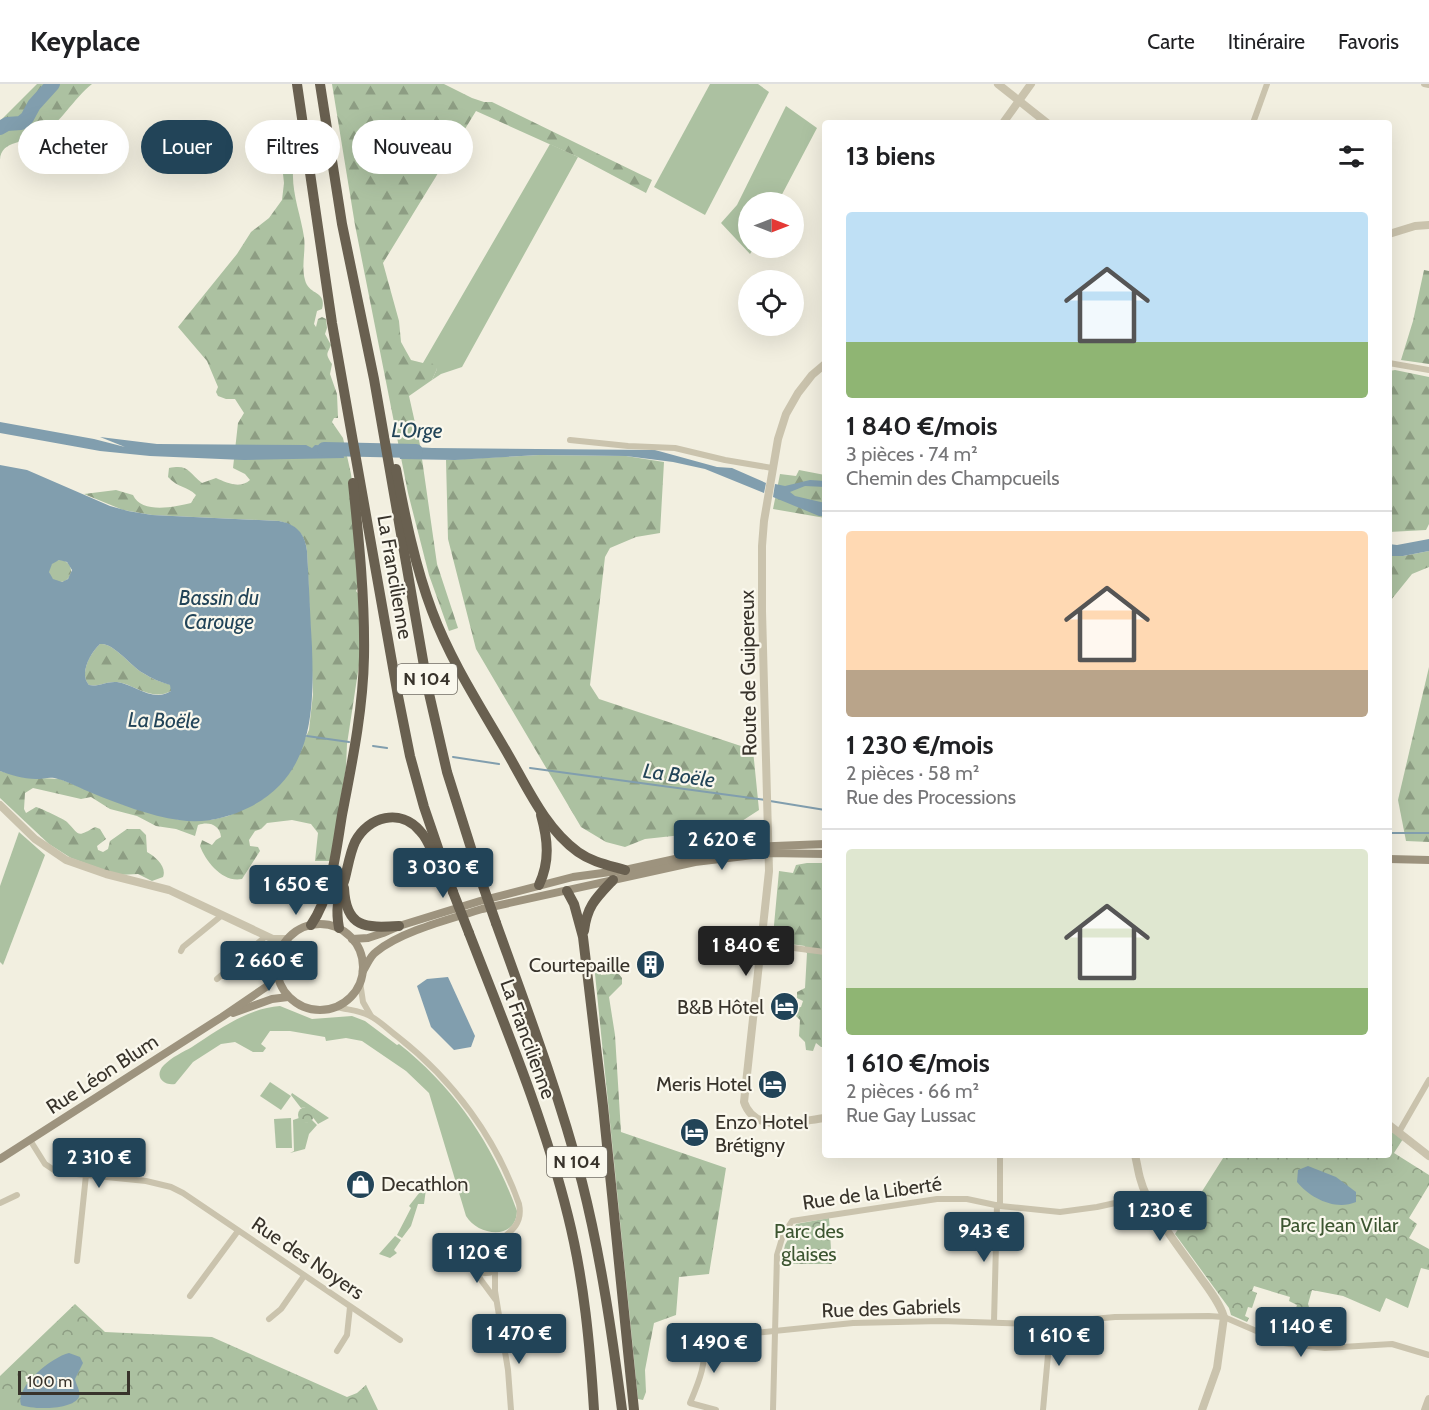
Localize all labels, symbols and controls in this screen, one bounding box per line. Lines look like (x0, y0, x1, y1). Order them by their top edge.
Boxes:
text: Keyplace (30, 24, 140, 58)
text: Carte (1147, 29, 1195, 54)
text: Itinéraire (1228, 29, 1305, 54)
text: Favoris (1338, 29, 1399, 54)
chip: Acheter (18, 120, 129, 174)
chip: Louer (141, 120, 233, 174)
chip: Filtres (245, 120, 340, 174)
chip: Nouveau (352, 120, 473, 174)
text: 13 biens (846, 140, 935, 172)
icon: filters (1335, 140, 1368, 173)
north arrow (738, 192, 804, 258)
map controls (738, 192, 804, 336)
icon: home (1053, 251, 1161, 359)
button: locate (738, 270, 804, 336)
text: 1 840 €/mois (846, 410, 997, 442)
water label: L'Orge (391, 417, 443, 443)
text: 3 pièces · 74 m² (846, 442, 978, 466)
text: Chemin des Champcueils (846, 466, 1059, 490)
street label: La Francilienne (372, 513, 418, 641)
icon: home (1053, 570, 1161, 678)
water label: Bassin du Carouge (179, 585, 259, 634)
street label: Route de Guipereux (735, 589, 761, 756)
road number: N 104 (397, 664, 457, 694)
water label: La Boële (128, 707, 201, 733)
text: 1 230 €/mois (846, 729, 993, 761)
water label: La Boële (642, 758, 717, 792)
text: 2 pièces · 58 m² (846, 761, 979, 785)
text: Rue des Processions (846, 785, 1016, 809)
pin: 2 620 € (667, 820, 777, 871)
text: 2 620 € (688, 827, 756, 851)
pin: 3 030 € (388, 848, 498, 899)
text: 3 030 € (407, 855, 479, 879)
pin: 1 650 € (241, 865, 351, 916)
text: 1 650 € (263, 872, 329, 896)
icon: home (1053, 888, 1161, 996)
pin: 1 840 € (691, 926, 801, 977)
text: 1 840 € (712, 933, 780, 957)
pin: 2 660 € (214, 941, 324, 992)
text: 2 660 € (235, 948, 304, 972)
building icon: Courtepaille (635, 949, 667, 981)
place label: Courtepaille (529, 953, 630, 977)
street label: La Francilienne (495, 976, 561, 1102)
hotel icon: B&B Hôtel (769, 991, 801, 1023)
place label: B&B Hôtel (677, 995, 764, 1019)
street label: Rue Léon Blum (42, 1029, 162, 1119)
text: 1 610 €/mois (846, 1047, 990, 1079)
hotel icon: Meris Hotel (757, 1068, 789, 1100)
place label: Meris Hotel (656, 1072, 752, 1096)
text: 2 pièces · 66 m² (846, 1079, 979, 1103)
text: Rue Gay Lussac (846, 1103, 976, 1127)
place label: Enzo Hotel Brétigny (715, 1110, 808, 1157)
hotel icon: Enzo Hotel Brétigny (678, 1117, 710, 1149)
pin: 2 310 € (44, 1138, 154, 1189)
text: 2 310 € (67, 1145, 131, 1169)
road number: N 104 (547, 1147, 607, 1177)
shop icon: Decathlon (344, 1168, 376, 1200)
street label: Rue de la Liberté (801, 1171, 943, 1215)
place label: Decathlon (381, 1172, 469, 1196)
pin: 1 230 € (1105, 1191, 1215, 1242)
text: 1 230 € (1128, 1198, 1192, 1222)
street label: Rue des Noyers (247, 1212, 369, 1304)
pin: 943 € (942, 1212, 1026, 1263)
park label: Parc Jean Vilar (1280, 1213, 1399, 1237)
park label: Parc des glaises (774, 1219, 844, 1266)
text: 943 € (958, 1219, 1010, 1243)
pin: 1 120 € (422, 1233, 532, 1284)
text: 1 120 € (446, 1240, 508, 1264)
street label: Rue des Gabriels (821, 1294, 961, 1322)
pin: 1 140 € (1246, 1307, 1356, 1358)
pin: 1 470 € (464, 1314, 574, 1365)
text: 1 140 € (1269, 1314, 1333, 1338)
pin: 1 610 € (1004, 1316, 1114, 1367)
text: 1 470 € (486, 1321, 552, 1345)
pin: 1 490 € (659, 1323, 769, 1374)
text: 1 610 € (1028, 1323, 1090, 1347)
text: 1 490 € (681, 1330, 747, 1354)
scale bar (18, 1368, 130, 1396)
text: 100 m (27, 1372, 72, 1391)

